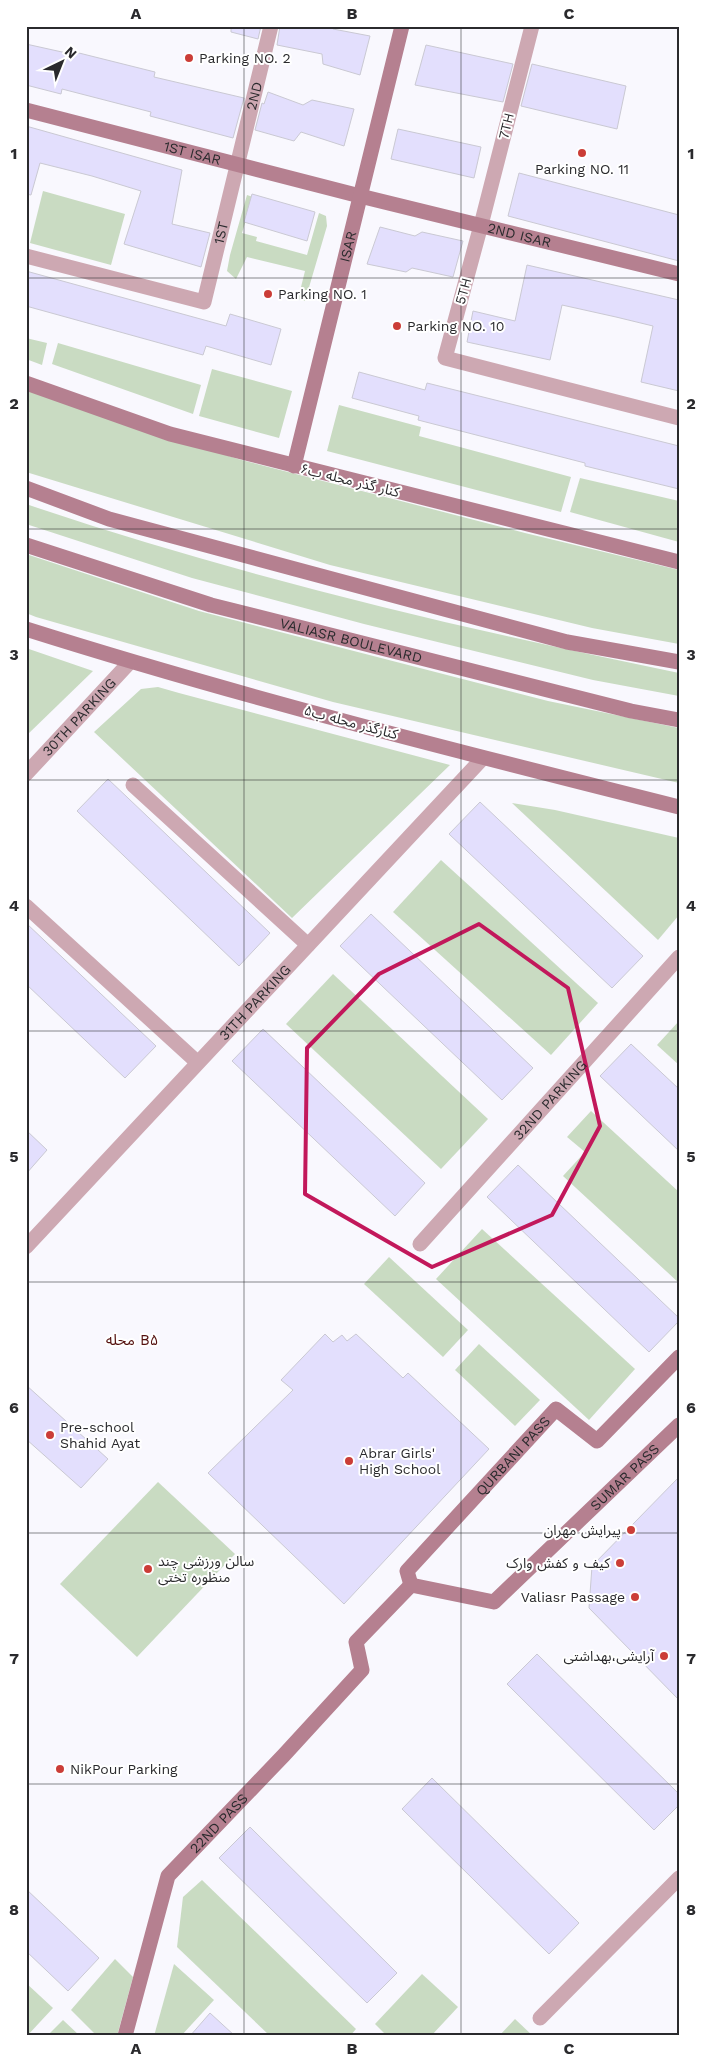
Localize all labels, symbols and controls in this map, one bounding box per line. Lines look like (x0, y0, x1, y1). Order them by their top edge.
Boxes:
text: A (131, 4, 142, 23)
text: B (347, 4, 358, 23)
text: C (564, 4, 575, 23)
north arrow (38, 38, 88, 88)
text: N (62, 43, 80, 62)
place label: Parking NO. 2 (199, 50, 291, 66)
marker: Parking NO. 2 (183, 52, 195, 64)
street label: 2ND (243, 80, 265, 112)
street label: 7TH (495, 111, 517, 141)
street label: 1ST ISAR (162, 138, 223, 168)
text: 1 (11, 144, 17, 163)
text: 1 (688, 144, 694, 163)
marker: Parking NO. 11 (576, 147, 588, 159)
place label: Parking NO. 11 (535, 161, 629, 177)
street label: 2ND ISAR (486, 219, 553, 250)
street label: 1ST (210, 220, 231, 246)
street label: ISAR (336, 229, 359, 264)
street label: 5TH (452, 276, 474, 306)
place label: Parking NO. 1 (278, 286, 367, 302)
marker: Parking NO. 1 (262, 288, 274, 300)
place label: Parking NO. 10 (407, 318, 504, 334)
marker: Parking NO. 10 (391, 320, 403, 332)
text: 2 (9, 394, 19, 413)
text: 2 (686, 394, 696, 413)
street label: کنار گذر محله ب۶ (299, 460, 401, 501)
street label: VALIASR BOULEVARD (278, 615, 424, 666)
text: 3 (9, 645, 19, 664)
text: 3 (686, 645, 696, 664)
street label: 30TH PARKING (39, 675, 119, 759)
street label: کنارگذر محله ب۵ (302, 702, 400, 743)
text: 4 (9, 896, 19, 915)
text: 4 (686, 896, 696, 915)
street label: 31TH PARKING (216, 961, 294, 1043)
street label: 32ND PARKING (510, 1057, 590, 1143)
text: 5 (9, 1147, 19, 1166)
text: 5 (686, 1147, 696, 1166)
district label: محله B۵ (106, 1331, 158, 1349)
text: 6 (9, 1398, 19, 1417)
text: 6 (686, 1398, 696, 1417)
street label: QURBANI PASS (472, 1413, 553, 1499)
place label: Pre-school Shahid Ayat (60, 1419, 140, 1451)
marker: Pre-school Shahid Ayat (44, 1429, 56, 1441)
street label: SUMAR PASS (587, 1440, 662, 1514)
place label: Abrar Girls' High School (359, 1445, 441, 1477)
marker: Abrar Girls' High School (343, 1455, 355, 1467)
place label: پیرایش مهران (544, 1522, 621, 1540)
marker: پیرایش مهران (625, 1524, 637, 1536)
place label: سالن ورزشی چند منظوره تختی (158, 1553, 254, 1586)
place label: کیف و کفش وارک (506, 1555, 610, 1572)
marker: کیف و کفش وارک (614, 1557, 626, 1569)
marker: سالن ورزشی چند منظوره تختی (142, 1563, 154, 1575)
place label: Valiasr Passage (521, 1589, 625, 1605)
marker: Valiasr Passage (629, 1591, 641, 1603)
place label: آرایشی،بهداشتی (563, 1648, 655, 1665)
text: 7 (9, 1649, 19, 1668)
text: 7 (686, 1649, 696, 1668)
marker: آرایشی،بهداشتی (658, 1650, 670, 1662)
place label: NikPour Parking (70, 1761, 178, 1777)
marker: NikPour Parking (54, 1763, 66, 1775)
street label: 22ND PASS (186, 1790, 251, 1856)
text: 8 (9, 1900, 19, 1919)
text: 8 (686, 1900, 696, 1919)
text: A (131, 2039, 142, 2058)
text: B (347, 2039, 358, 2058)
text: C (564, 2039, 575, 2058)

